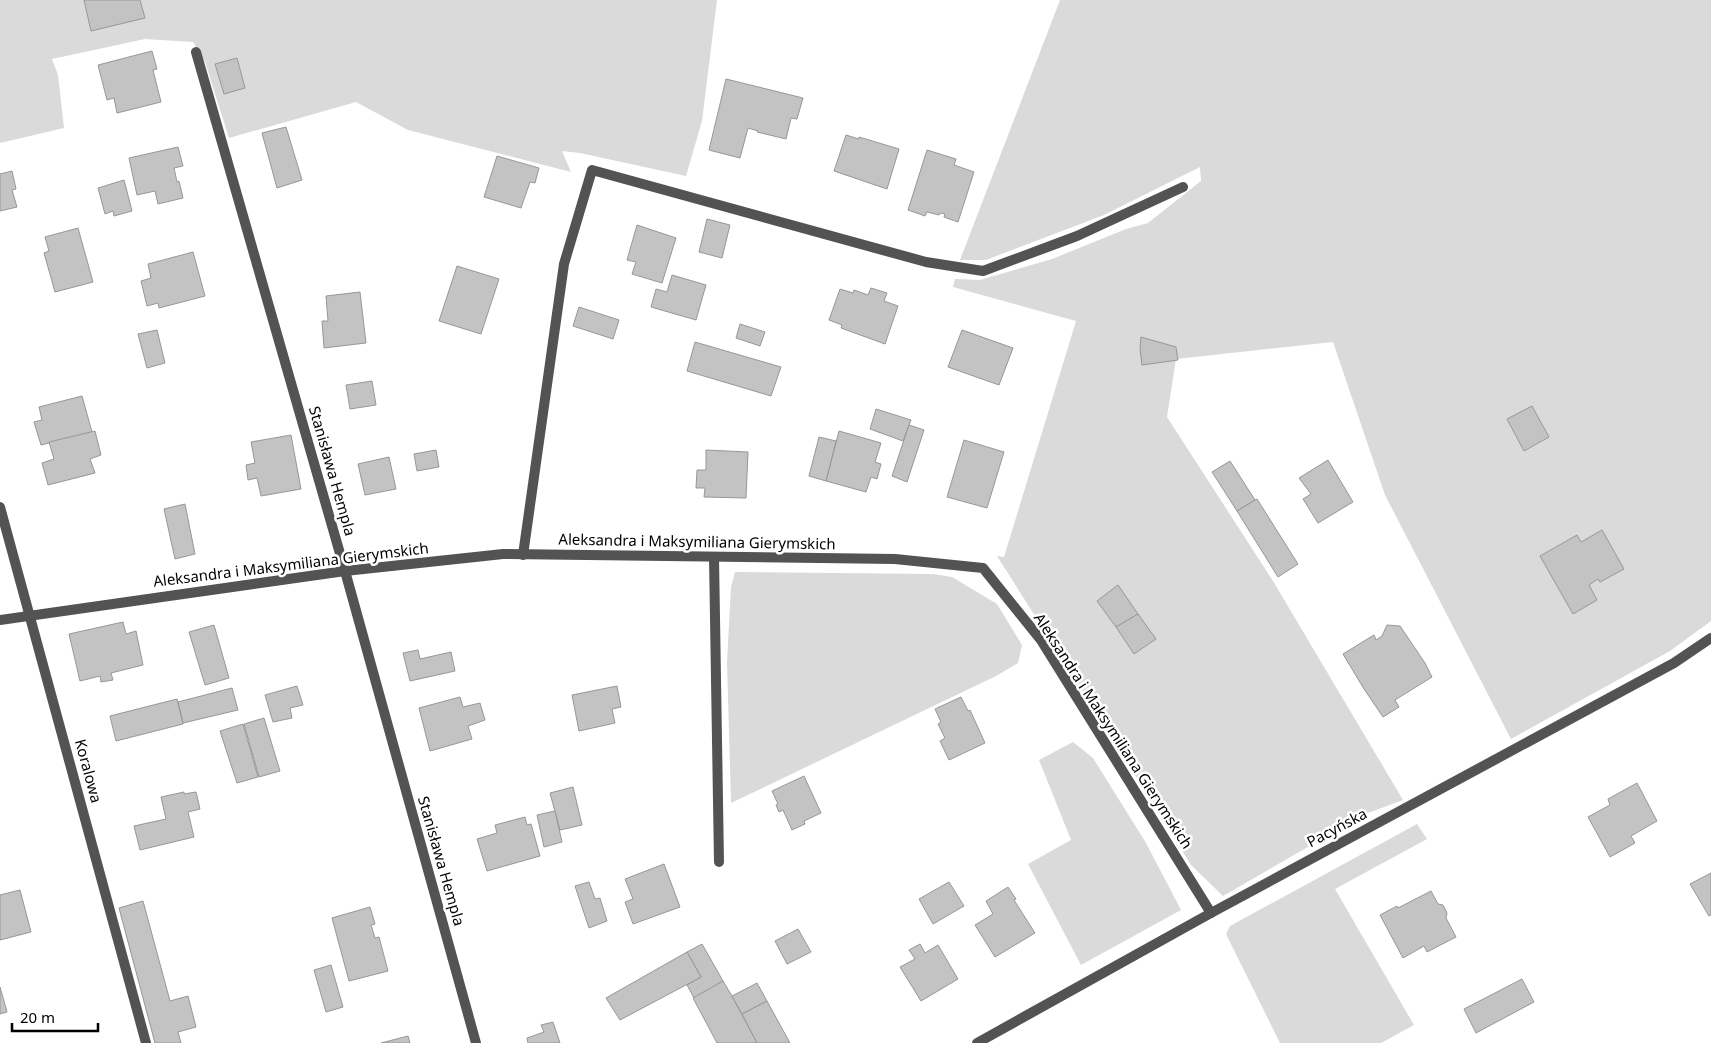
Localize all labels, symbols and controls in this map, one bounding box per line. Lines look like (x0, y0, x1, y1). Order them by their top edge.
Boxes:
street label: Stanisława Hempla (305, 404, 361, 538)
street label: Aleksandra i Maksymiliana Gierymskich (558, 529, 836, 553)
street label: Aleksandra i Maksymiliana Gierymskich (152, 537, 430, 591)
street label: Aleksandra i Maksymiliana Gierymskich (1030, 609, 1198, 852)
street label: Koralowa (71, 737, 107, 805)
street label: Stanisława Hempla (414, 794, 470, 928)
street label: Pacyńska (1303, 803, 1370, 851)
scale bar (12, 1000, 99, 1032)
text: 20 m (20, 1007, 55, 1027)

